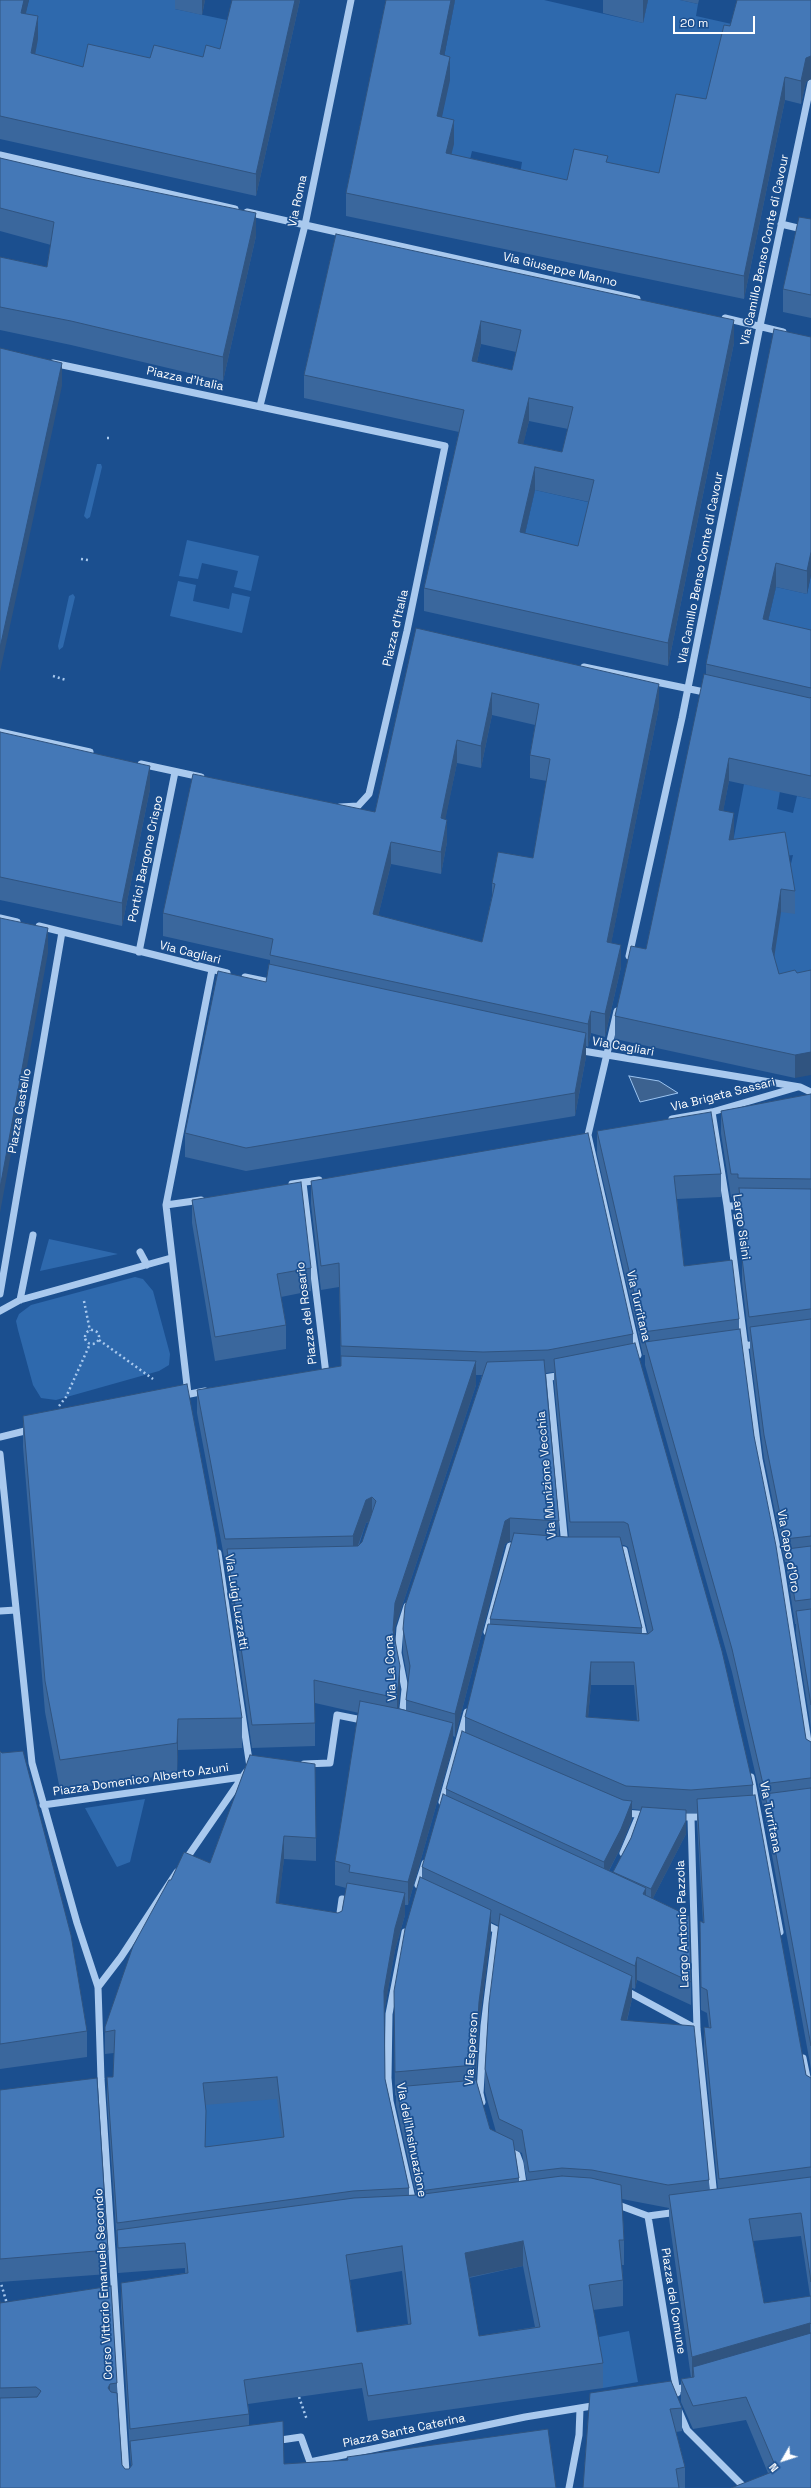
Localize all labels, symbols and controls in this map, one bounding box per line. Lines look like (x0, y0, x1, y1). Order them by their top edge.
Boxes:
scale bar (675, 8, 757, 34)
text: 20 m (680, 15, 708, 31)
street label: Via Camillo Benso Conte di Cavour (738, 153, 792, 347)
street label: Via Roma (285, 174, 311, 228)
street label: Via Giuseppe Manno (501, 250, 619, 290)
street label: Piazza d'Italia (145, 364, 225, 394)
street label: Via Camillo Benso Conte di Cavour (675, 471, 727, 665)
street label: Piazza d'Italia (380, 588, 412, 668)
street label: Portici Bargone Crispo (126, 794, 166, 924)
street label: Via Cagliari (158, 938, 222, 968)
street label: Via Cagliari (591, 1034, 655, 1060)
street label: Piazza Castello (5, 1067, 35, 1155)
street label: Via Brigata Sassari (670, 1075, 776, 1115)
street label: Largo Sisini (729, 1193, 753, 1261)
street label: Piazza del Rosario (294, 1261, 320, 1365)
street label: Via Turritana (623, 1269, 653, 1343)
street label: Via Munizione Vecchia (534, 1411, 560, 1539)
street label: Via Capo d'Oro (774, 1509, 802, 1593)
street label: Via Luigi Luzzatti (221, 1553, 251, 1651)
street label: Via La Cona (382, 1635, 400, 1701)
street label: Piazza Domenico Alberto Azuni (52, 1761, 230, 1799)
street label: Via Turritana (756, 1780, 784, 1854)
street label: Largo Antonio Pazzola (674, 1860, 692, 1988)
street label: Via Esperson (462, 2012, 482, 2086)
street label: Via dell'Insinuazione (393, 2082, 429, 2198)
street label: Corso Vittorio Emanuele Secondo (92, 2188, 116, 2380)
street label: Piazza del Comune (657, 2247, 689, 2355)
street label: Piazza Santa Caterina (341, 2411, 467, 2451)
north arrow (763, 2440, 803, 2480)
text: N (766, 2460, 781, 2475)

